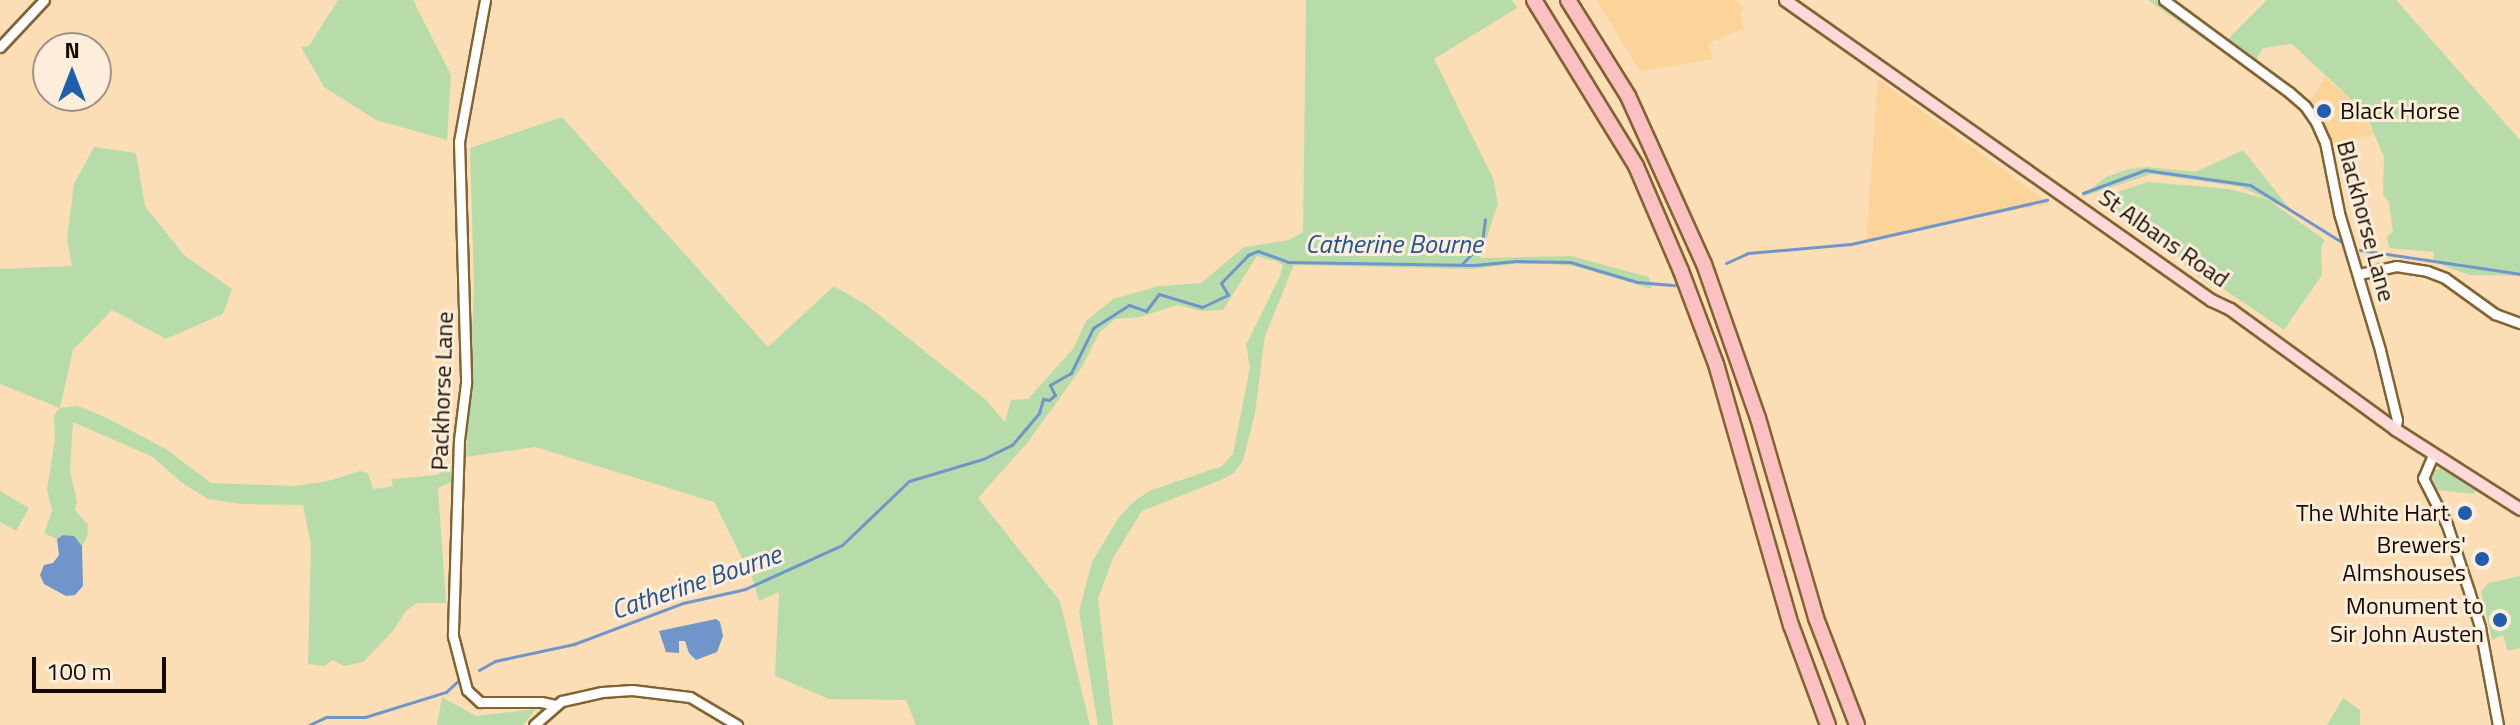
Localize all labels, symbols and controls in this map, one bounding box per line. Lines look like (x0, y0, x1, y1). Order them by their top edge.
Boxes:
north arrow (32, 32, 112, 112)
text: N (64, 33, 80, 67)
place label: Black Horse (2340, 97, 2460, 125)
marker: Black Horse (2315, 102, 2333, 120)
street label: Blackhorse Lane (2331, 137, 2401, 305)
street label: St Albans Road (2093, 183, 2235, 293)
water label: Catherine Bourne (1305, 228, 1483, 260)
street label: Packhorse Lane (425, 311, 459, 471)
place label: The White Hart (2296, 499, 2449, 527)
marker: The White Hart (2456, 504, 2474, 522)
place label: Brewers' Almshouses (2342, 531, 2466, 587)
water label: Catherine Bourne (607, 538, 785, 626)
marker: Brewers' Almshouses (2473, 550, 2491, 568)
place label: Monument to Sir John Austen (2330, 592, 2484, 648)
marker: Monument to Sir John Austen (2491, 611, 2509, 629)
scale bar (36, 641, 170, 691)
text: 100 m (46, 653, 112, 689)

